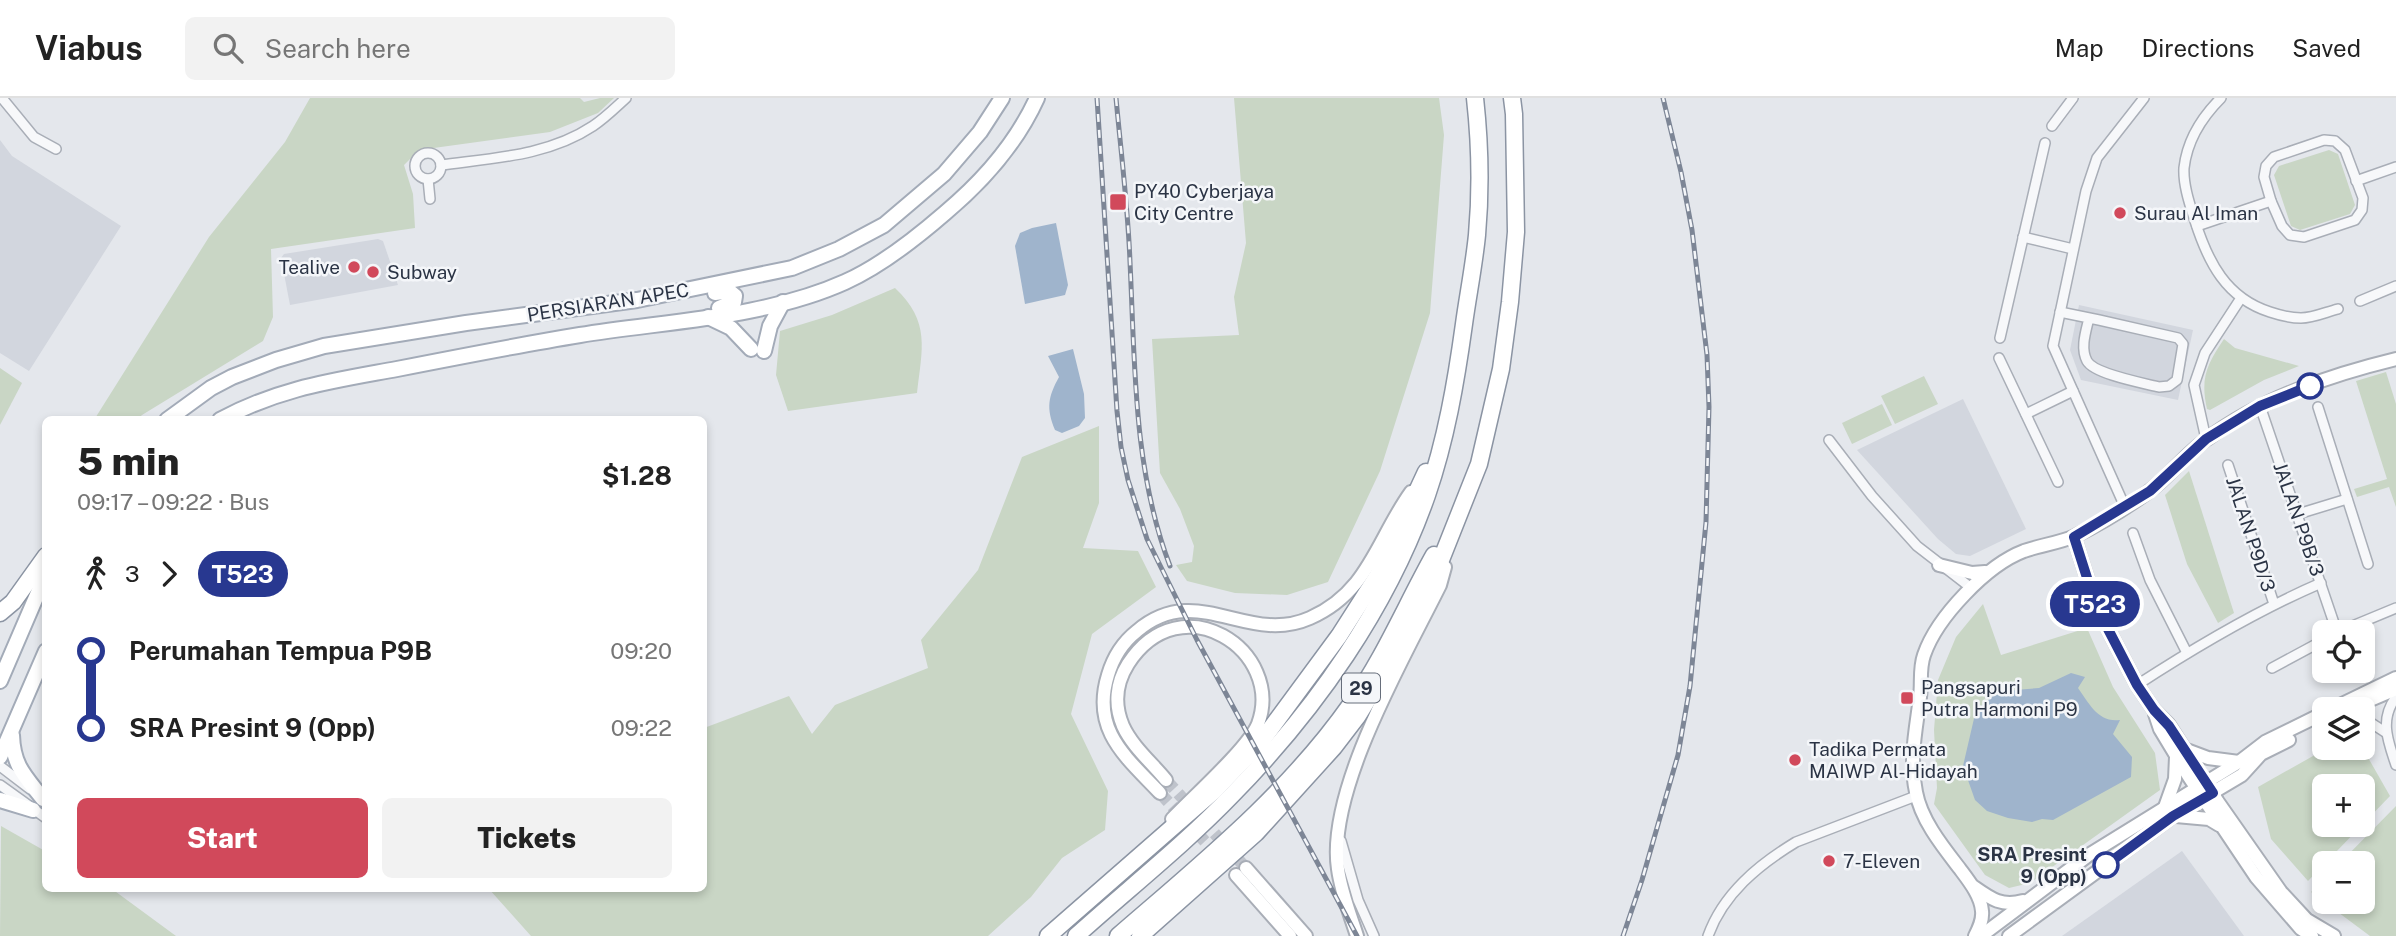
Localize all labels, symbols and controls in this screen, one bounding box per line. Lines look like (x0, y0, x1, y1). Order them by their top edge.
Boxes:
search box (185, 17, 675, 80)
text: Viabus (35, 29, 143, 67)
icon: search (209, 29, 247, 67)
text: Search here (265, 33, 411, 64)
text: Map (2055, 34, 2104, 62)
text: Directions (2142, 34, 2254, 62)
text: Saved (2292, 34, 2361, 62)
place label: PY40 Cyberjaya City Centre (1134, 180, 1274, 224)
marker: PY40 Cyberjaya City Centre (1108, 192, 1128, 212)
place label: Surau Al Iman (2134, 202, 2258, 224)
marker: Surau Al Iman (2112, 205, 2128, 221)
place label: Tealive (278, 256, 340, 278)
marker: Tealive (346, 259, 362, 275)
place label: Subway (387, 261, 457, 283)
marker: Subway (365, 264, 381, 280)
street label: PERSIARAN APEC (525, 278, 691, 326)
unlabelled marker (2297, 373, 2323, 399)
text: 5 min (77, 439, 179, 484)
street label: JALAN P9B/3 (2269, 459, 2329, 579)
text: $1.28 (602, 460, 672, 491)
street label: JALAN P9D/3 (2222, 474, 2280, 594)
text: 09:17 – 09:22 · Bus (77, 488, 269, 515)
icon: walk (77, 555, 115, 593)
icon: forward (150, 555, 188, 593)
text: 3 (125, 560, 140, 587)
text: T523 (212, 560, 274, 588)
line badge: T523 (2046, 581, 2144, 627)
text: T523 (2064, 590, 2126, 618)
map controls (2312, 620, 2375, 914)
button: locate (2312, 620, 2375, 683)
text: Perumahan Tempua P9B (129, 635, 432, 666)
text: 09:20 (610, 637, 672, 664)
road number: 29 (1342, 674, 1380, 702)
place label: Pangsapuri Putra Harmoni P9 (1921, 676, 2078, 720)
marker: Pangsapuri Putra Harmoni P9 (1899, 690, 1915, 706)
button: layers (2312, 697, 2375, 760)
text: SRA Presint 9 (Opp) (129, 712, 376, 743)
text: 09:22 (611, 714, 672, 741)
place label: Tadika Permata MAIWP Al-Hidayah (1809, 738, 1978, 782)
marker: Tadika Permata MAIWP Al-Hidayah (1787, 752, 1803, 768)
button: + (2312, 774, 2375, 837)
button: Start (77, 798, 368, 878)
button: Tickets (382, 798, 672, 878)
place label: SRA Presint 9 (Opp) (1977, 843, 2087, 887)
place label: 7-Eleven (1843, 850, 1920, 872)
button: − (2312, 851, 2375, 914)
marker: SRA Presint 9 (Opp) (2093, 852, 2119, 878)
marker: 7-Eleven (1821, 853, 1837, 869)

